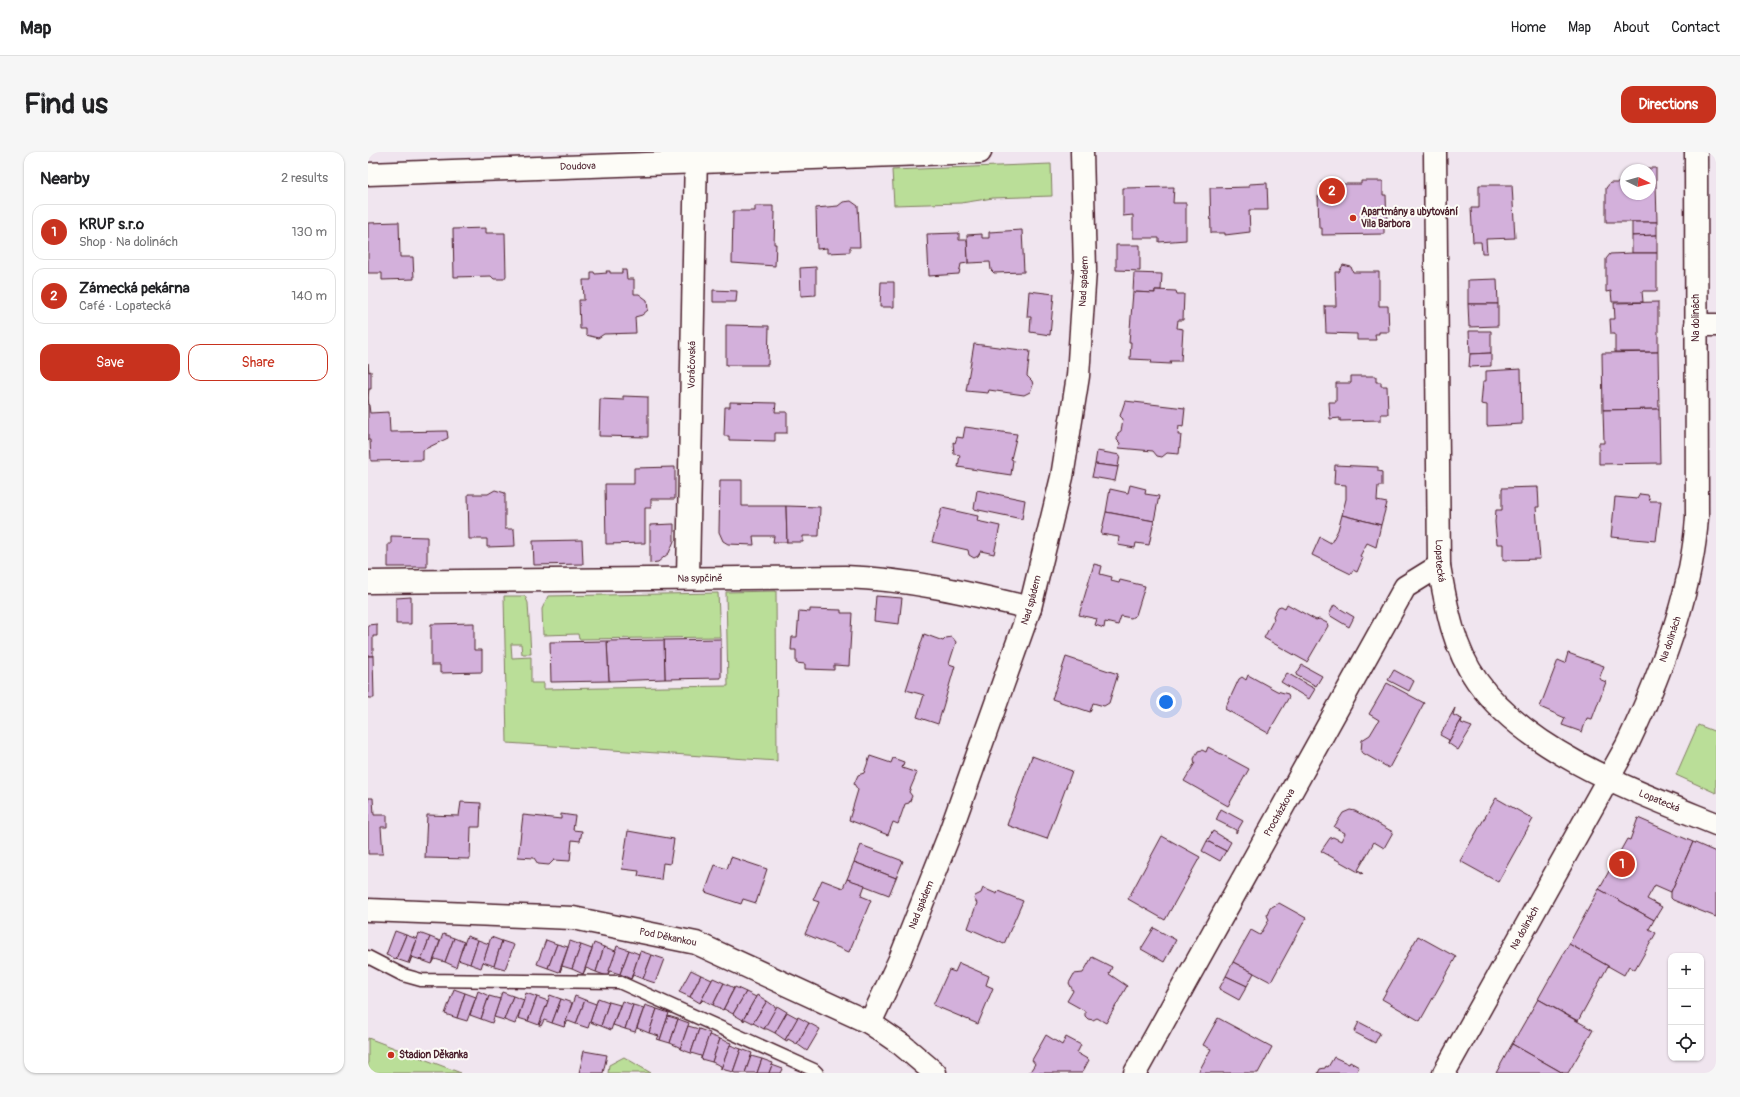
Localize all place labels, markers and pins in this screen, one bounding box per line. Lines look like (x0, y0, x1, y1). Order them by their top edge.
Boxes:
pin: 2 (1319, 176, 1345, 206)
place label: Apartmány a ubytování Vila Barbora (1361, 206, 1458, 230)
marker: Apartmány a ubytování Vila Barbora (1348, 213, 1358, 223)
pin: 1 (1609, 849, 1635, 879)
place label: Stadion Děkanka (399, 1049, 468, 1061)
marker: Stadion Děkanka (386, 1050, 396, 1060)

